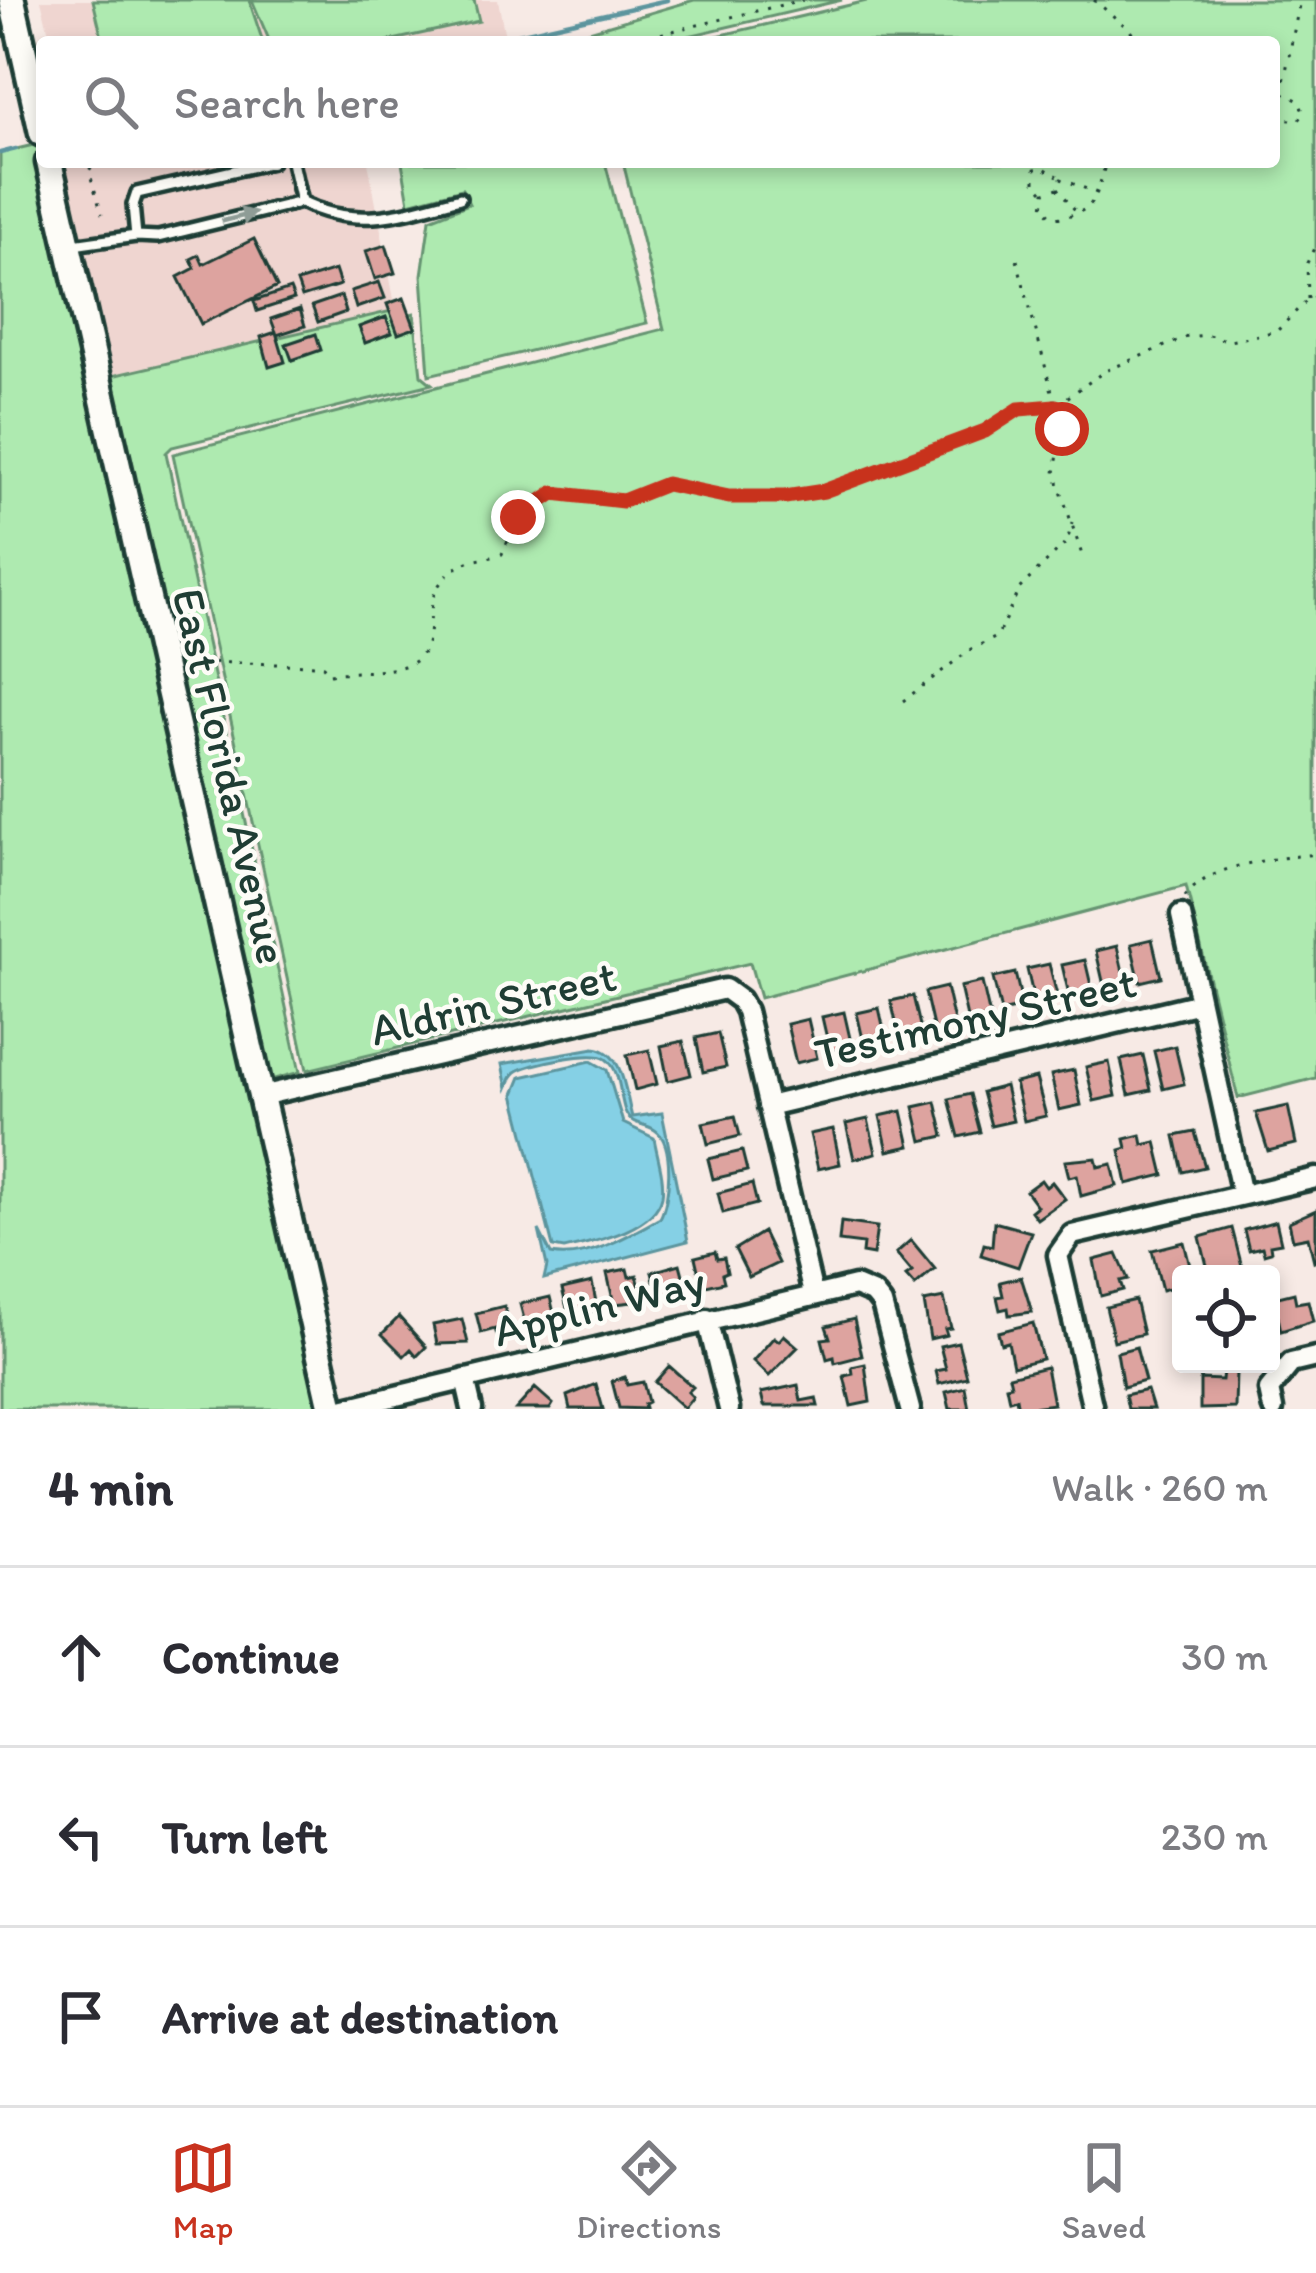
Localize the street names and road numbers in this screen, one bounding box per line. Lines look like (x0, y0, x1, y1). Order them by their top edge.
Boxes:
street label: East Florida Avenue (162, 583, 300, 969)
street label: Aldrin Street (365, 948, 621, 1056)
street label: Testimony Street (809, 954, 1141, 1080)
street label: Applin Way (488, 1253, 710, 1357)

